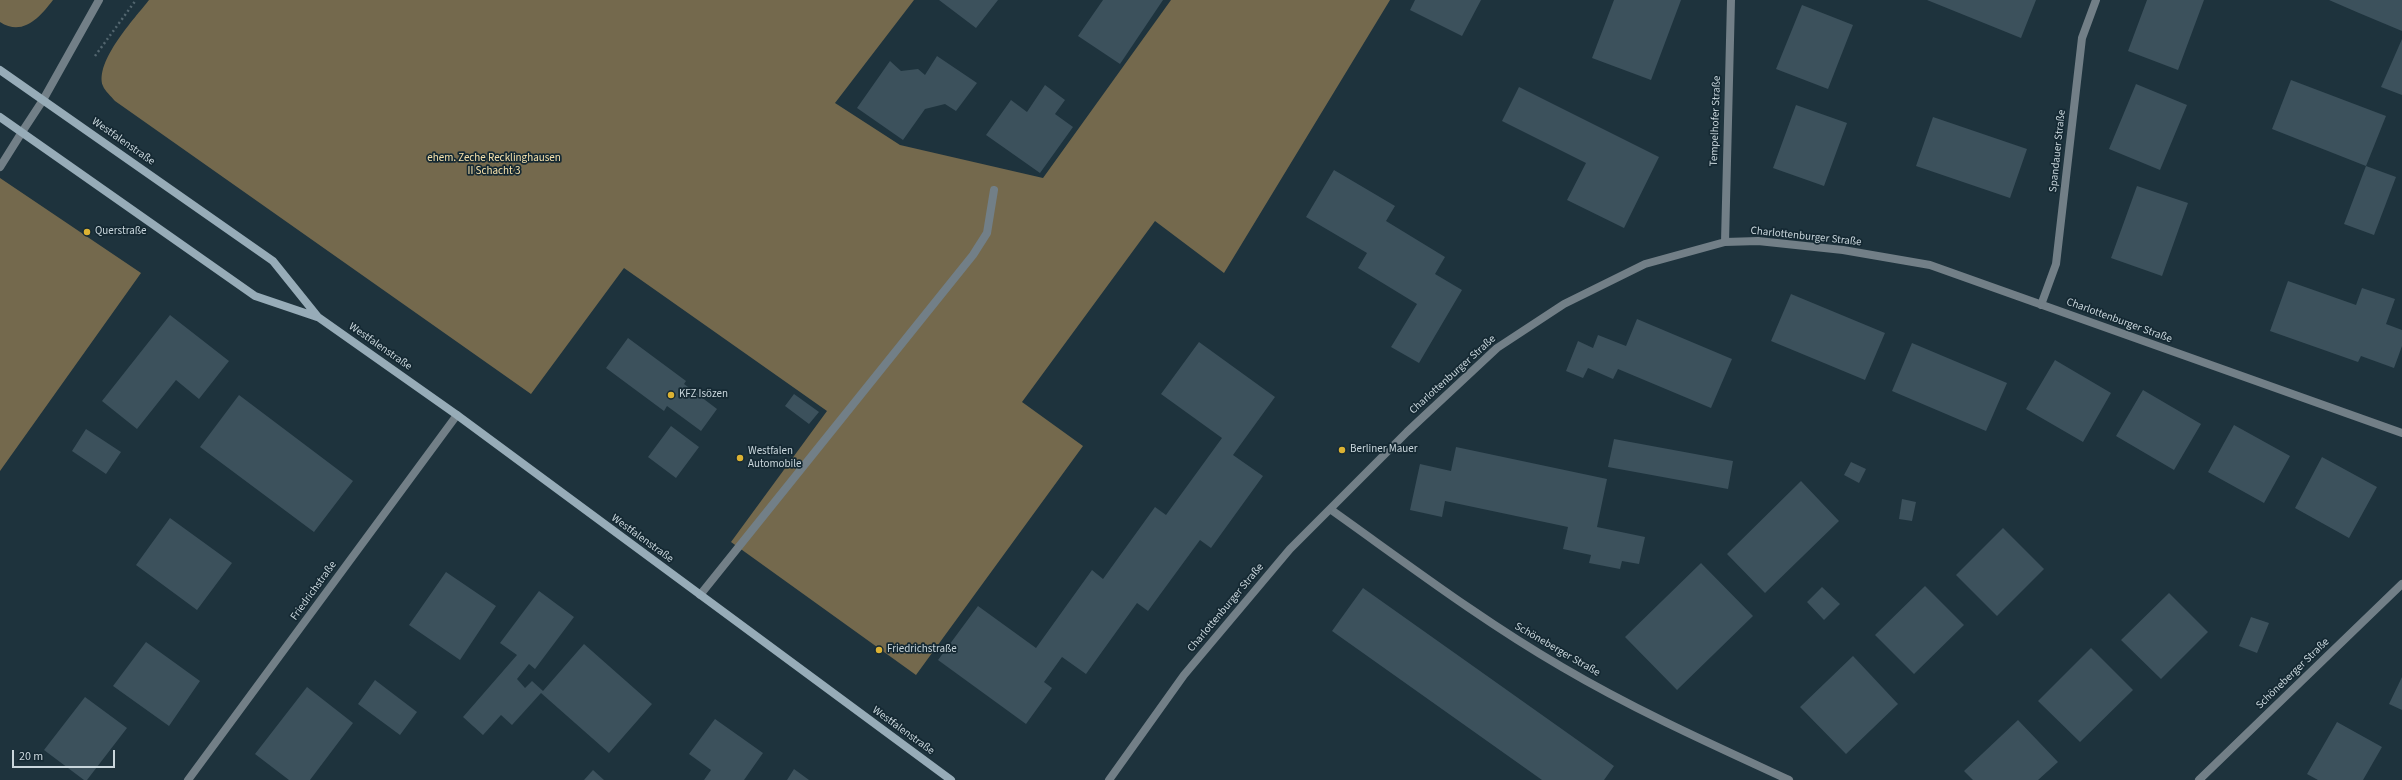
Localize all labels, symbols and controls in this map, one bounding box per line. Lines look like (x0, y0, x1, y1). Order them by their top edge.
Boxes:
street label: Tempelhofer Straße (1708, 75, 1724, 167)
street label: Spandauer Straße (2047, 109, 2069, 193)
street label: Westfalenstraße (89, 115, 157, 169)
park label: ehem. Zeche Recklinghausen II Schacht 3 (427, 152, 561, 178)
place label: Querstraße (95, 225, 147, 239)
street label: Charlottenburger Straße (1750, 225, 1862, 249)
marker: Querstraße (82, 227, 92, 237)
street label: Charlottenburger Straße (2064, 296, 2174, 346)
street label: Westfalenstraße (346, 320, 414, 374)
street label: Charlottenburger Straße (1407, 333, 1499, 417)
place label: KFZ Isözen (679, 388, 728, 402)
marker: KFZ Isözen (666, 390, 676, 400)
place label: Berliner Mauer (1350, 443, 1418, 457)
place label: Westfalen Automobile (748, 445, 802, 471)
marker: Berliner Mauer (1337, 445, 1347, 455)
marker: Westfalen Automobile (735, 453, 745, 463)
street label: Westfalenstraße (608, 512, 676, 566)
street label: Friedrichstraße (288, 559, 340, 623)
street label: Charlottenburger Straße (1185, 561, 1267, 655)
street label: Schöneberger Straße (1512, 620, 1602, 680)
street label: Schöneberger Straße (2254, 636, 2332, 712)
place label: Friedrichstraße (887, 643, 957, 657)
marker: Friedrichstraße (874, 645, 884, 655)
street label: Westfalenstraße (869, 704, 937, 758)
scale bar (14, 742, 117, 768)
text: 20 m (19, 748, 43, 765)

